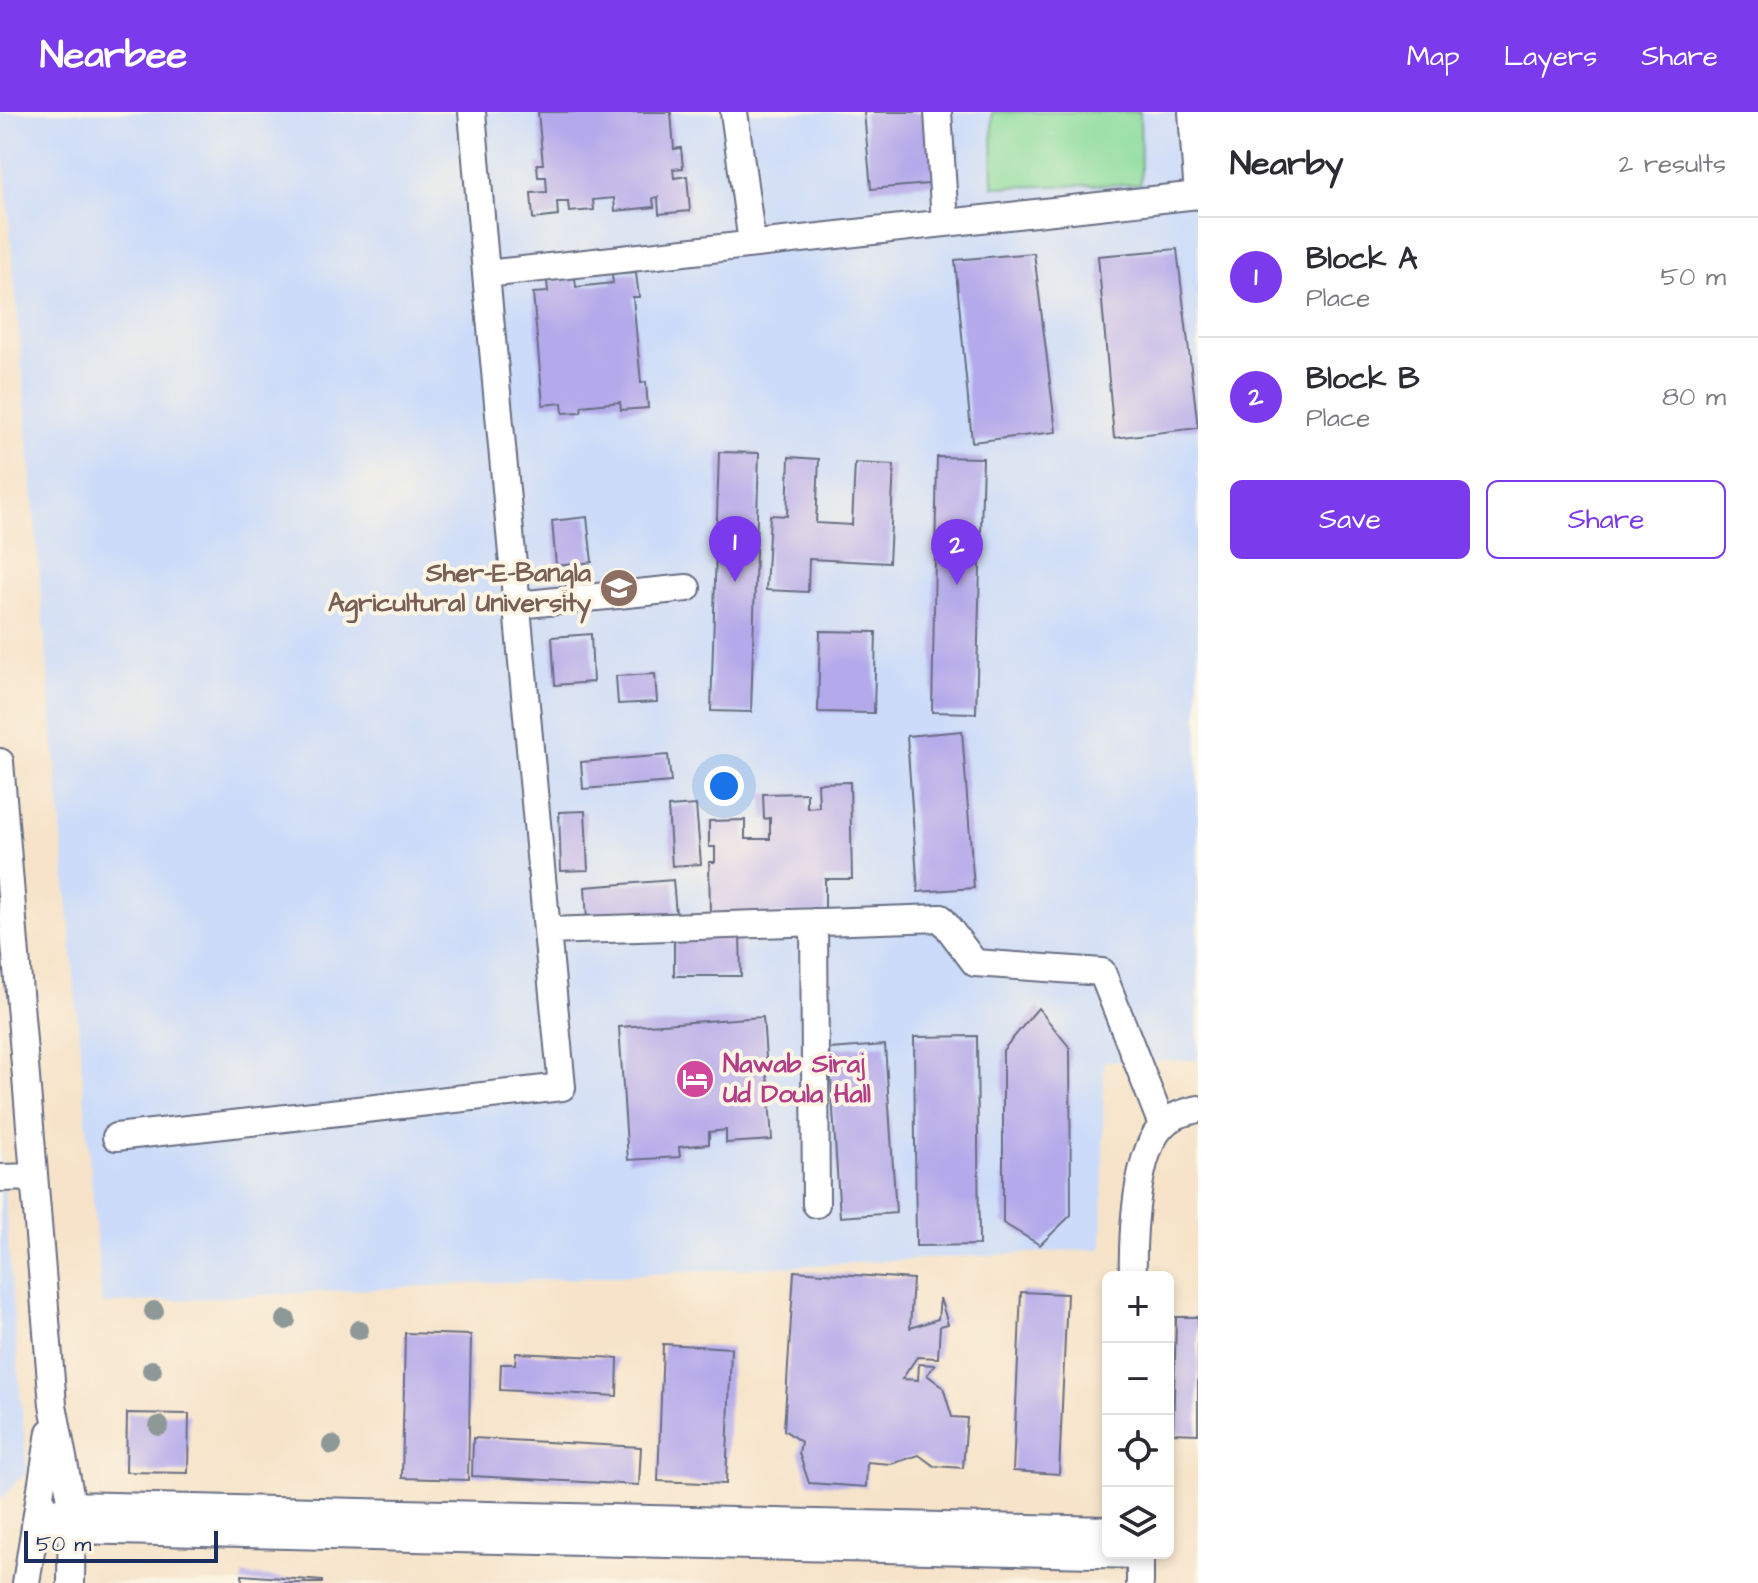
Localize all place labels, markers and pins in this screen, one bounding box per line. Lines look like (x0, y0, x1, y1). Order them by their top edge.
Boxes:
pin: 1 (709, 516, 761, 582)
pin: 2 (931, 519, 983, 585)
place label: Sher-E-Bangla Agricultural University (328, 555, 592, 624)
school or university icon: Sher-E-Bangla Agricultural University (598, 567, 640, 609)
place label: Nawab Siraj Ud Doula Hall (723, 1046, 871, 1112)
hotel icon: Nawab Siraj Ud Doula Hall (674, 1058, 716, 1100)

